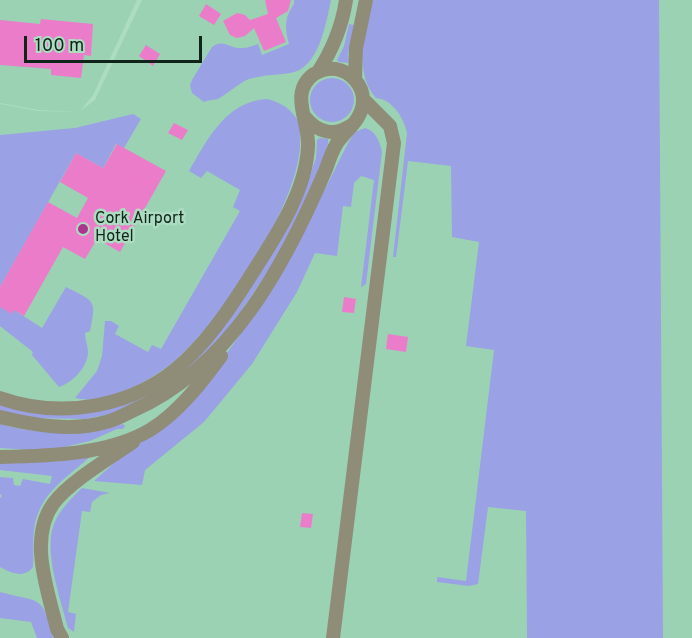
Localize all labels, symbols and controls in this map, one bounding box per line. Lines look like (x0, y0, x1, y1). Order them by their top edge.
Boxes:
scale bar (27, 24, 206, 62)
text: 100 m (35, 35, 84, 58)
place label: Cork Airport Hotel (95, 210, 184, 248)
marker: Cork Airport Hotel (76, 222, 90, 236)

